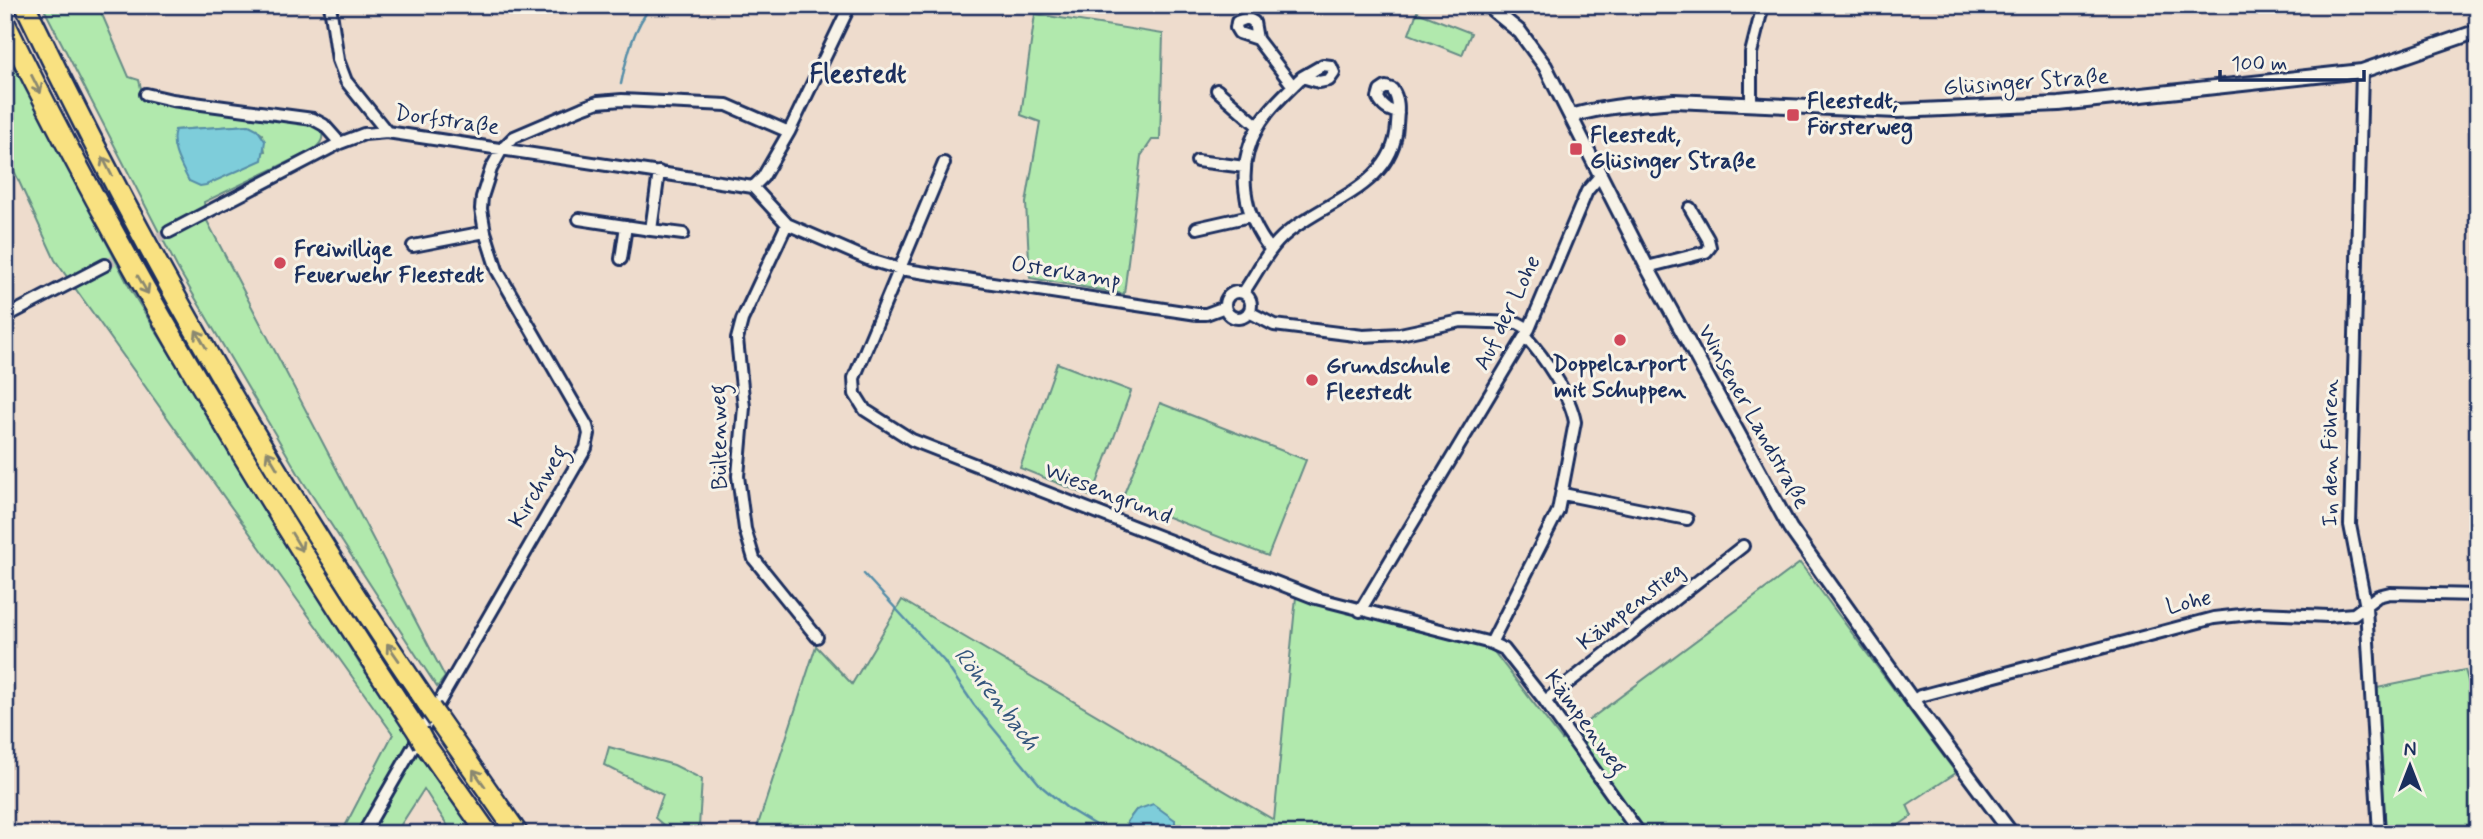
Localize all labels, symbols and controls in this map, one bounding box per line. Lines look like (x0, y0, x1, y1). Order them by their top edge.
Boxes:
scale bar (2220, 38, 2364, 82)
text: 100 m (2231, 50, 2287, 78)
district label: Fleestedt (809, 58, 907, 92)
street label: Glüsinger Straße (1942, 62, 2110, 106)
one-way arrow (30, 73, 44, 94)
place label: Fleestedt, Försterweg (1807, 87, 1913, 145)
street label: Dorfstraße (393, 99, 501, 143)
marker: Fleestedt, Försterweg (1785, 107, 1801, 123)
place label: Fleestedt, Glüsinger Straße (1590, 121, 1757, 179)
marker: Fleestedt, Glüsinger Straße (1568, 141, 1584, 157)
one-way arrow (100, 156, 113, 177)
place label: Freiwillige Feuerwehr Fleestedt (294, 235, 484, 291)
street label: Osterkamp (1009, 250, 1123, 296)
street label: Auf der Lohe (1467, 251, 1549, 375)
marker: Freiwillige Feuerwehr Fleestedt (272, 255, 288, 271)
one-way arrow (136, 275, 150, 295)
street label: Winsener Landstraße (1690, 319, 1816, 515)
one-way arrow (194, 329, 207, 350)
marker: Doppelcarport mit Schuppen (1612, 332, 1628, 348)
place label: Doppelcarport mit Schuppen (1552, 350, 1688, 406)
place label: Grundschule Fleestedt (1326, 352, 1451, 408)
marker: Grundschule Fleestedt (1304, 372, 1320, 388)
street label: In den Föhren (2316, 379, 2346, 527)
street label: Bültenweg (704, 384, 738, 490)
street label: Kirchweg (503, 440, 577, 535)
one-way arrow (264, 450, 278, 470)
street label: Wiesengrund (1040, 456, 1176, 532)
one-way arrow (290, 532, 304, 552)
street label: Kämpenstieg (1572, 556, 1690, 658)
street label: Lohe (2163, 583, 2215, 623)
water label: Röhrenbach (946, 641, 1046, 757)
one-way arrow (386, 643, 400, 662)
street label: Kämpenweg (1535, 664, 1633, 783)
north arrow (2374, 730, 2444, 800)
text: N (2404, 738, 2416, 763)
one-way arrow (472, 769, 486, 788)

